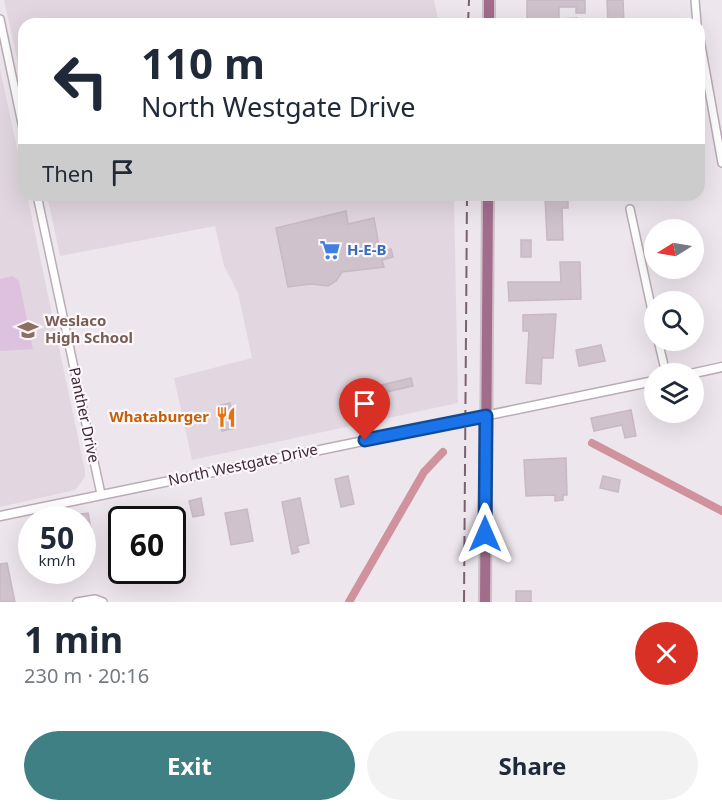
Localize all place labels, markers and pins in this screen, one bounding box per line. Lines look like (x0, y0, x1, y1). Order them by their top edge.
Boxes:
supermarket icon: H-E-B (318, 238, 342, 262)
place label: H-E-B (347, 239, 386, 259)
place label: Weslaco High School (45, 310, 133, 347)
school or university icon: Weslaco High School (16, 318, 40, 342)
pin (339, 378, 390, 440)
restaurant icon: Whataburger (214, 405, 238, 429)
place label: Whataburger (109, 406, 209, 426)

